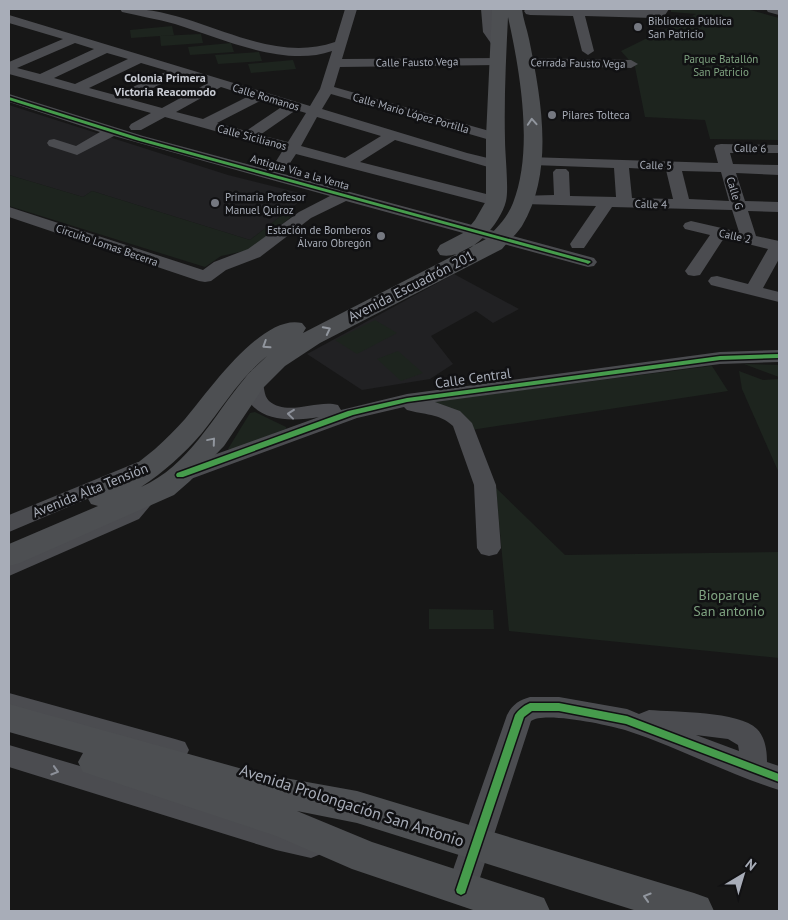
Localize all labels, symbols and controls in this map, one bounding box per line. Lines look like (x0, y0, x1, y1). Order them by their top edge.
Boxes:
place label: Biblioteca Pública San Patricio (648, 14, 732, 41)
marker: Biblioteca Pública San Patricio (632, 21, 644, 33)
park label: Parque Batallón San Patricio (684, 52, 758, 79)
street label: Calle Fausto Vega (376, 54, 458, 70)
street label: Cerrada Fausto Vega (530, 55, 626, 71)
district label: Colonia Primera Victoria Reacomodo (113, 70, 216, 99)
street label: Calle Romanos (231, 80, 302, 114)
street label: Calle Mario López Portilla (351, 90, 471, 136)
place label: Pilares Tolteca (562, 108, 630, 122)
marker: Pilares Tolteca (546, 109, 558, 121)
one-way arrow (526, 118, 537, 126)
street label: Calle Sicilianos (216, 121, 289, 153)
street label: Calle 6 (734, 141, 766, 155)
street label: Antigua Vía a la Venta (249, 151, 351, 193)
street label: Calle 5 (640, 157, 672, 173)
street label: Calle G (723, 175, 747, 211)
place label: Primaria Profesor Manuel Quiroz (225, 190, 306, 217)
street label: Calle 4 (635, 196, 667, 212)
marker: Primaria Profesor Manuel Quiroz (209, 197, 221, 209)
street label: Circuito Lomas Becerra (54, 221, 160, 269)
place label: Estación de Bomberos Álvaro Obregón (267, 223, 371, 250)
street label: Calle 2 (718, 226, 752, 246)
marker: Estación de Bomberos Álvaro Obregón (375, 230, 387, 242)
street label: Avenida Escuadrón 201 (345, 246, 477, 326)
one-way arrow (322, 326, 331, 336)
one-way arrow (263, 339, 272, 349)
street label: Calle Central (434, 364, 512, 392)
one-way arrow (286, 409, 294, 420)
one-way arrow (206, 437, 215, 446)
street label: Avenida Alta Tensión (29, 459, 151, 521)
park label: Bioparque San antonio (693, 586, 765, 620)
street label: Avenida Prolongación San Antonio (237, 759, 467, 851)
one-way arrow (51, 765, 59, 775)
north arrow (718, 850, 768, 900)
text: N (742, 855, 760, 875)
one-way arrow (643, 893, 652, 903)

